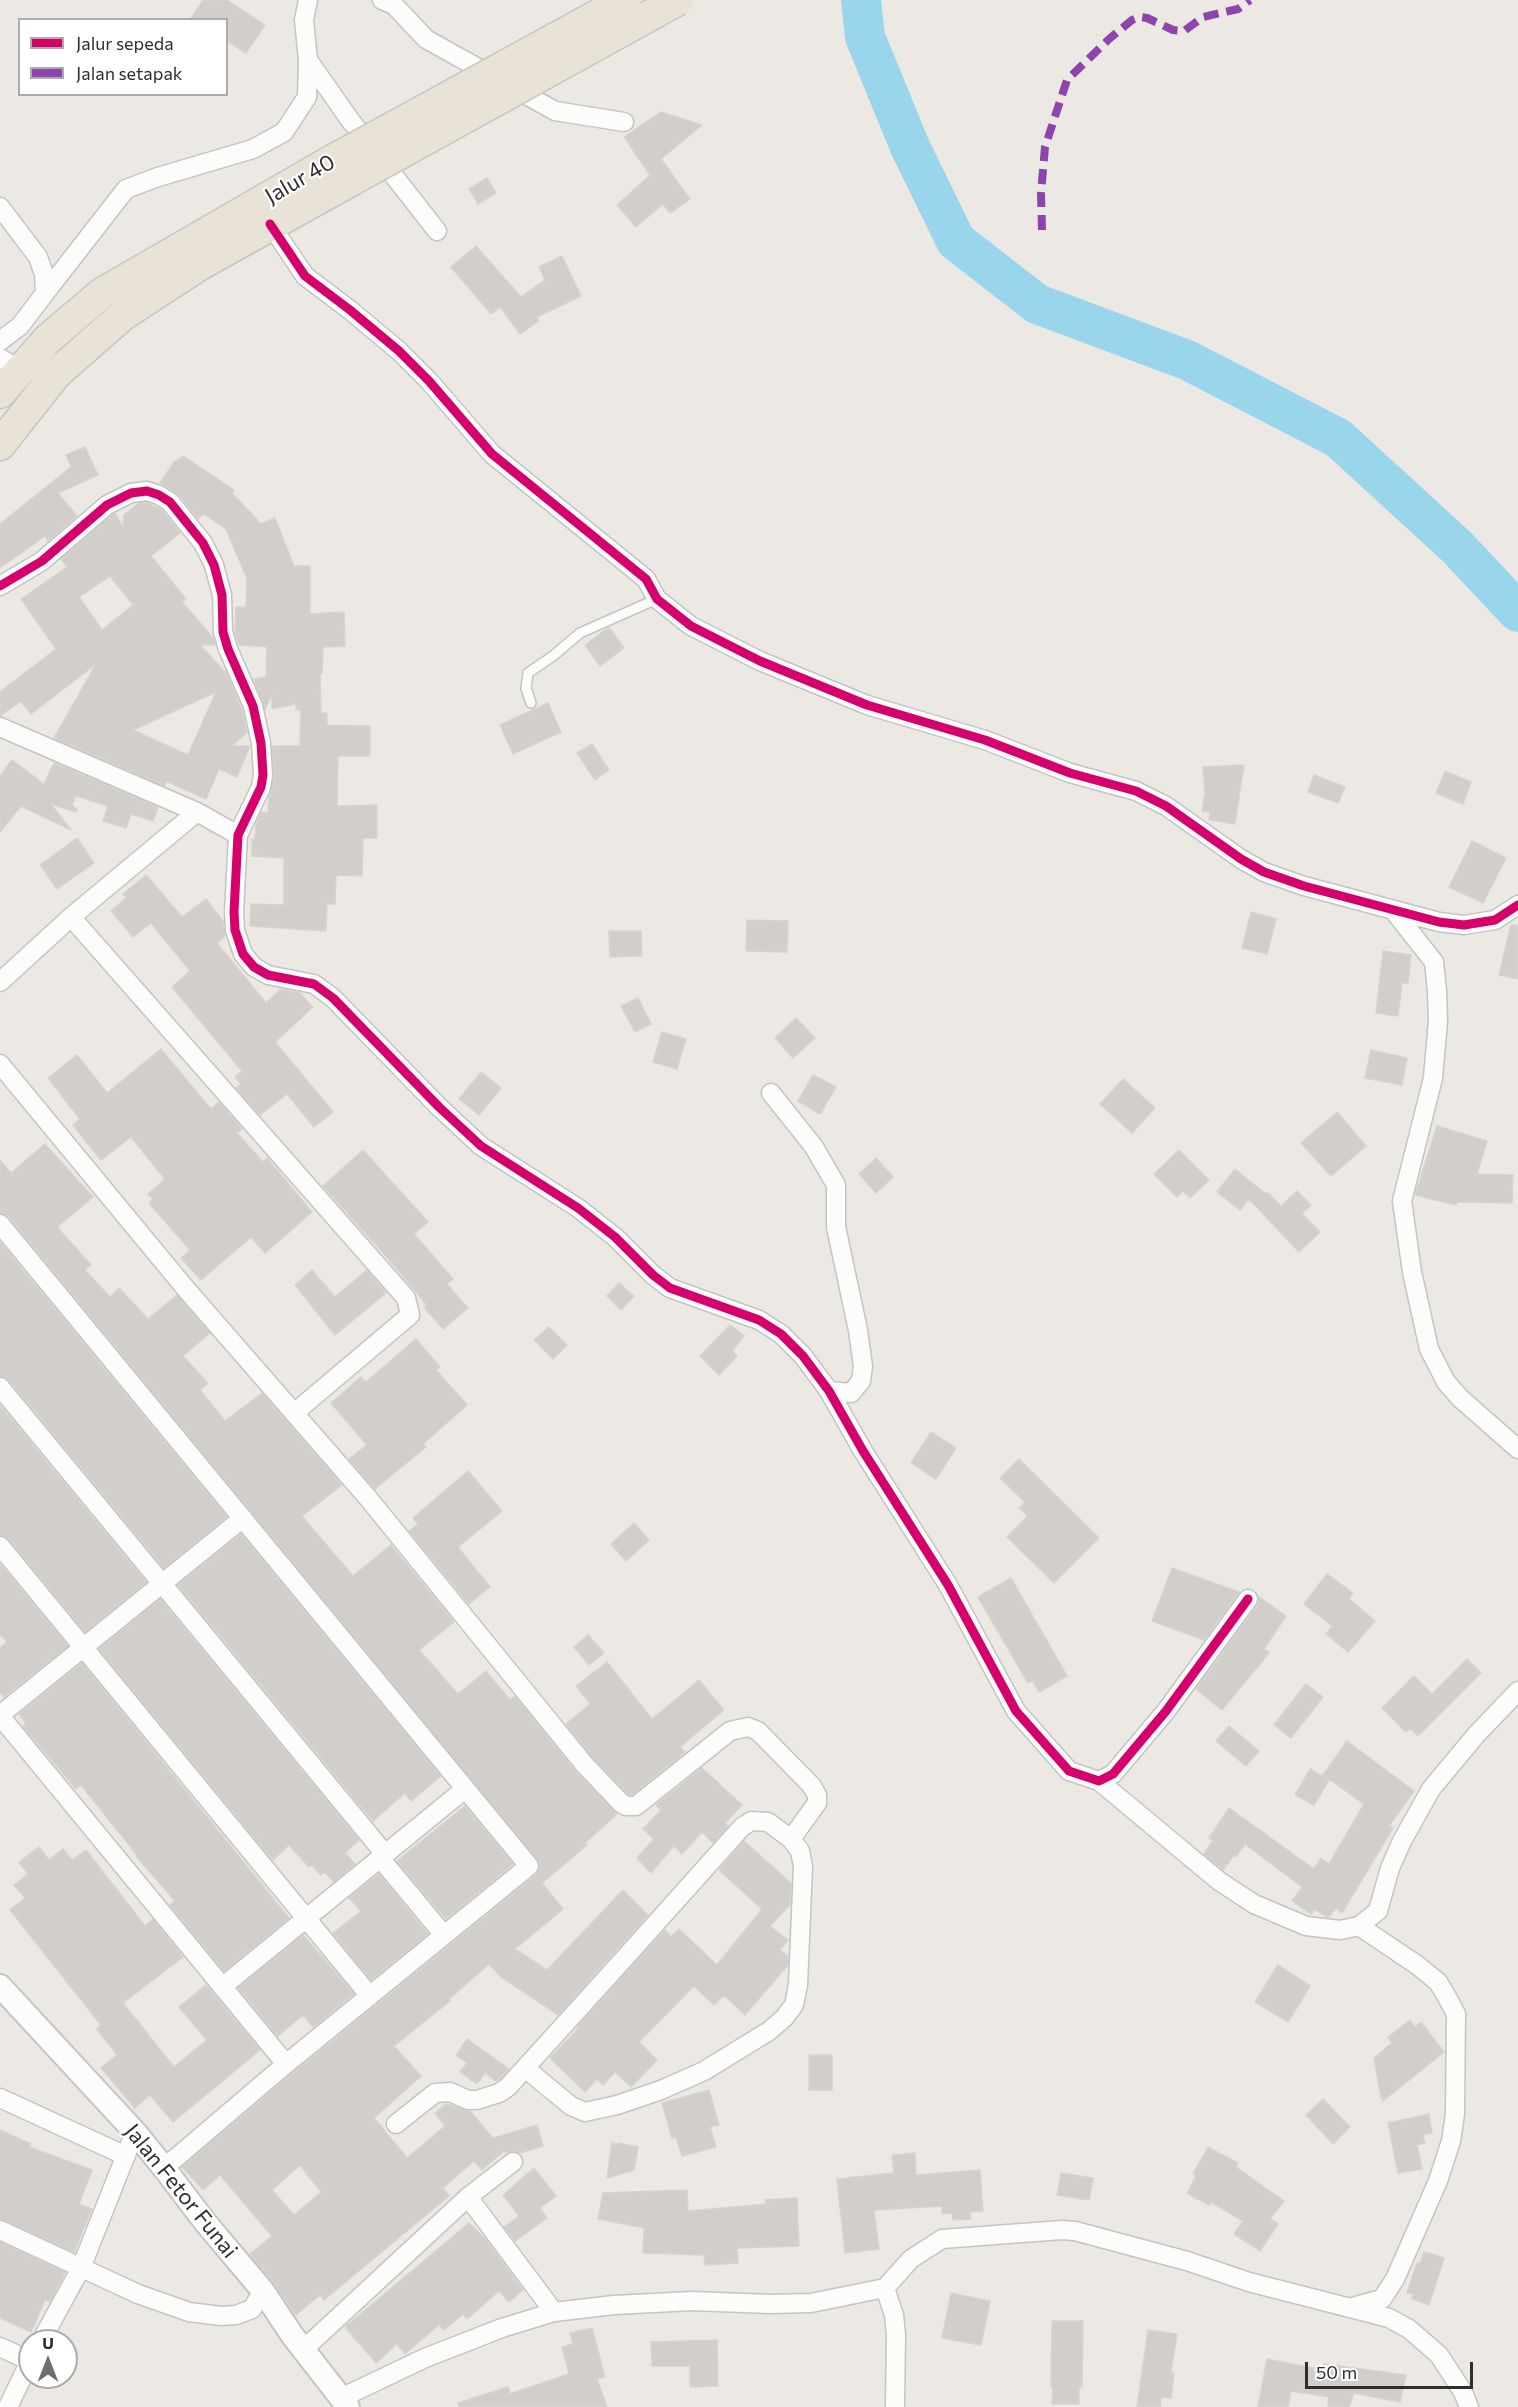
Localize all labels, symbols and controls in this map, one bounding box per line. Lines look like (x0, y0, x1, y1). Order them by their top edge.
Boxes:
legend (18, 18, 228, 96)
text: Jalur sepeda (76, 32, 174, 54)
text: Jalan setapak (76, 62, 183, 84)
street label: Jalur 40 (260, 148, 340, 210)
street label: Jalan Fetor Funai (119, 2119, 243, 2263)
north arrow (18, 2329, 78, 2389)
text: U (42, 2333, 54, 2352)
scale bar (1308, 2350, 1476, 2388)
text: 50 m (1316, 2361, 1357, 2383)

